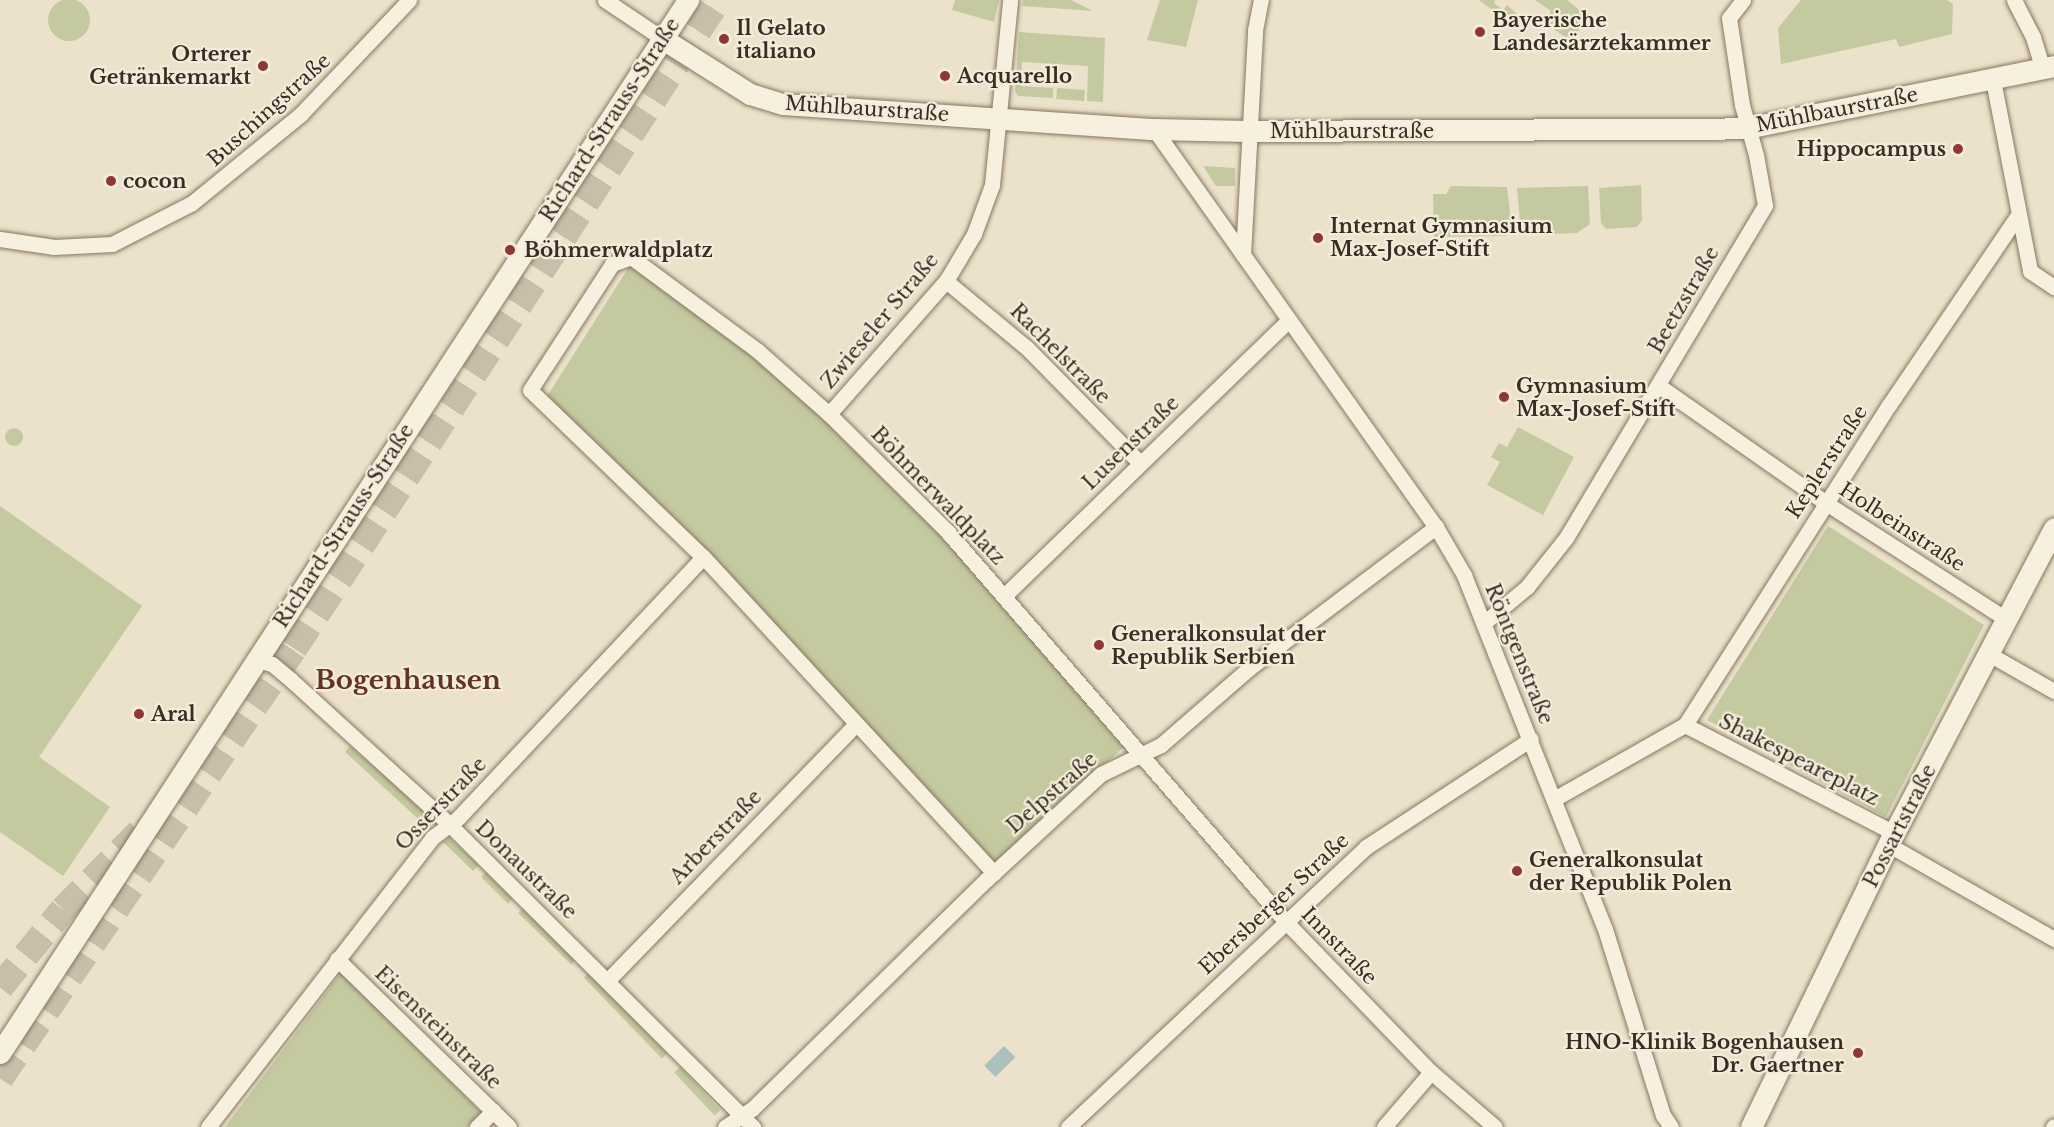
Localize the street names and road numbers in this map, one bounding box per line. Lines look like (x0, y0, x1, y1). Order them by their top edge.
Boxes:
street label: Richard-Strauss-Straße (535, 14, 685, 226)
street label: Buschingstraße (203, 49, 335, 171)
street label: Mühlbaurstraße (1754, 83, 1920, 137)
street label: Mühlbaurstraße (784, 91, 950, 127)
street label: Mühlbaurstraße (1270, 119, 1434, 143)
street label: Beetzstraße (1644, 242, 1724, 358)
street label: Zwieseler Straße (816, 248, 944, 394)
street label: Rachelstraße (1005, 299, 1115, 409)
street label: Lusenstraße (1078, 391, 1184, 495)
street label: Keplerstraße (1782, 401, 1872, 523)
street label: Richard-Strauss-Straße (269, 420, 419, 632)
street label: Böhmerwaldplatz (866, 422, 1010, 570)
street label: Holbeinstraße (1835, 477, 1969, 577)
street label: Röntgenstraße (1480, 580, 1558, 728)
street label: Shakespeareplatz (1715, 709, 1883, 811)
street label: Delpstraße (1002, 747, 1102, 839)
street label: Osserstraße (391, 752, 491, 856)
street label: Possartstraße (1859, 760, 1941, 892)
street label: Arberstraße (665, 785, 767, 889)
street label: Donaustraße (470, 816, 582, 924)
street label: Ebersberger Straße (1194, 828, 1354, 980)
street label: Innstraße (1296, 902, 1382, 990)
street label: Eisensteinstraße (370, 961, 506, 1095)

